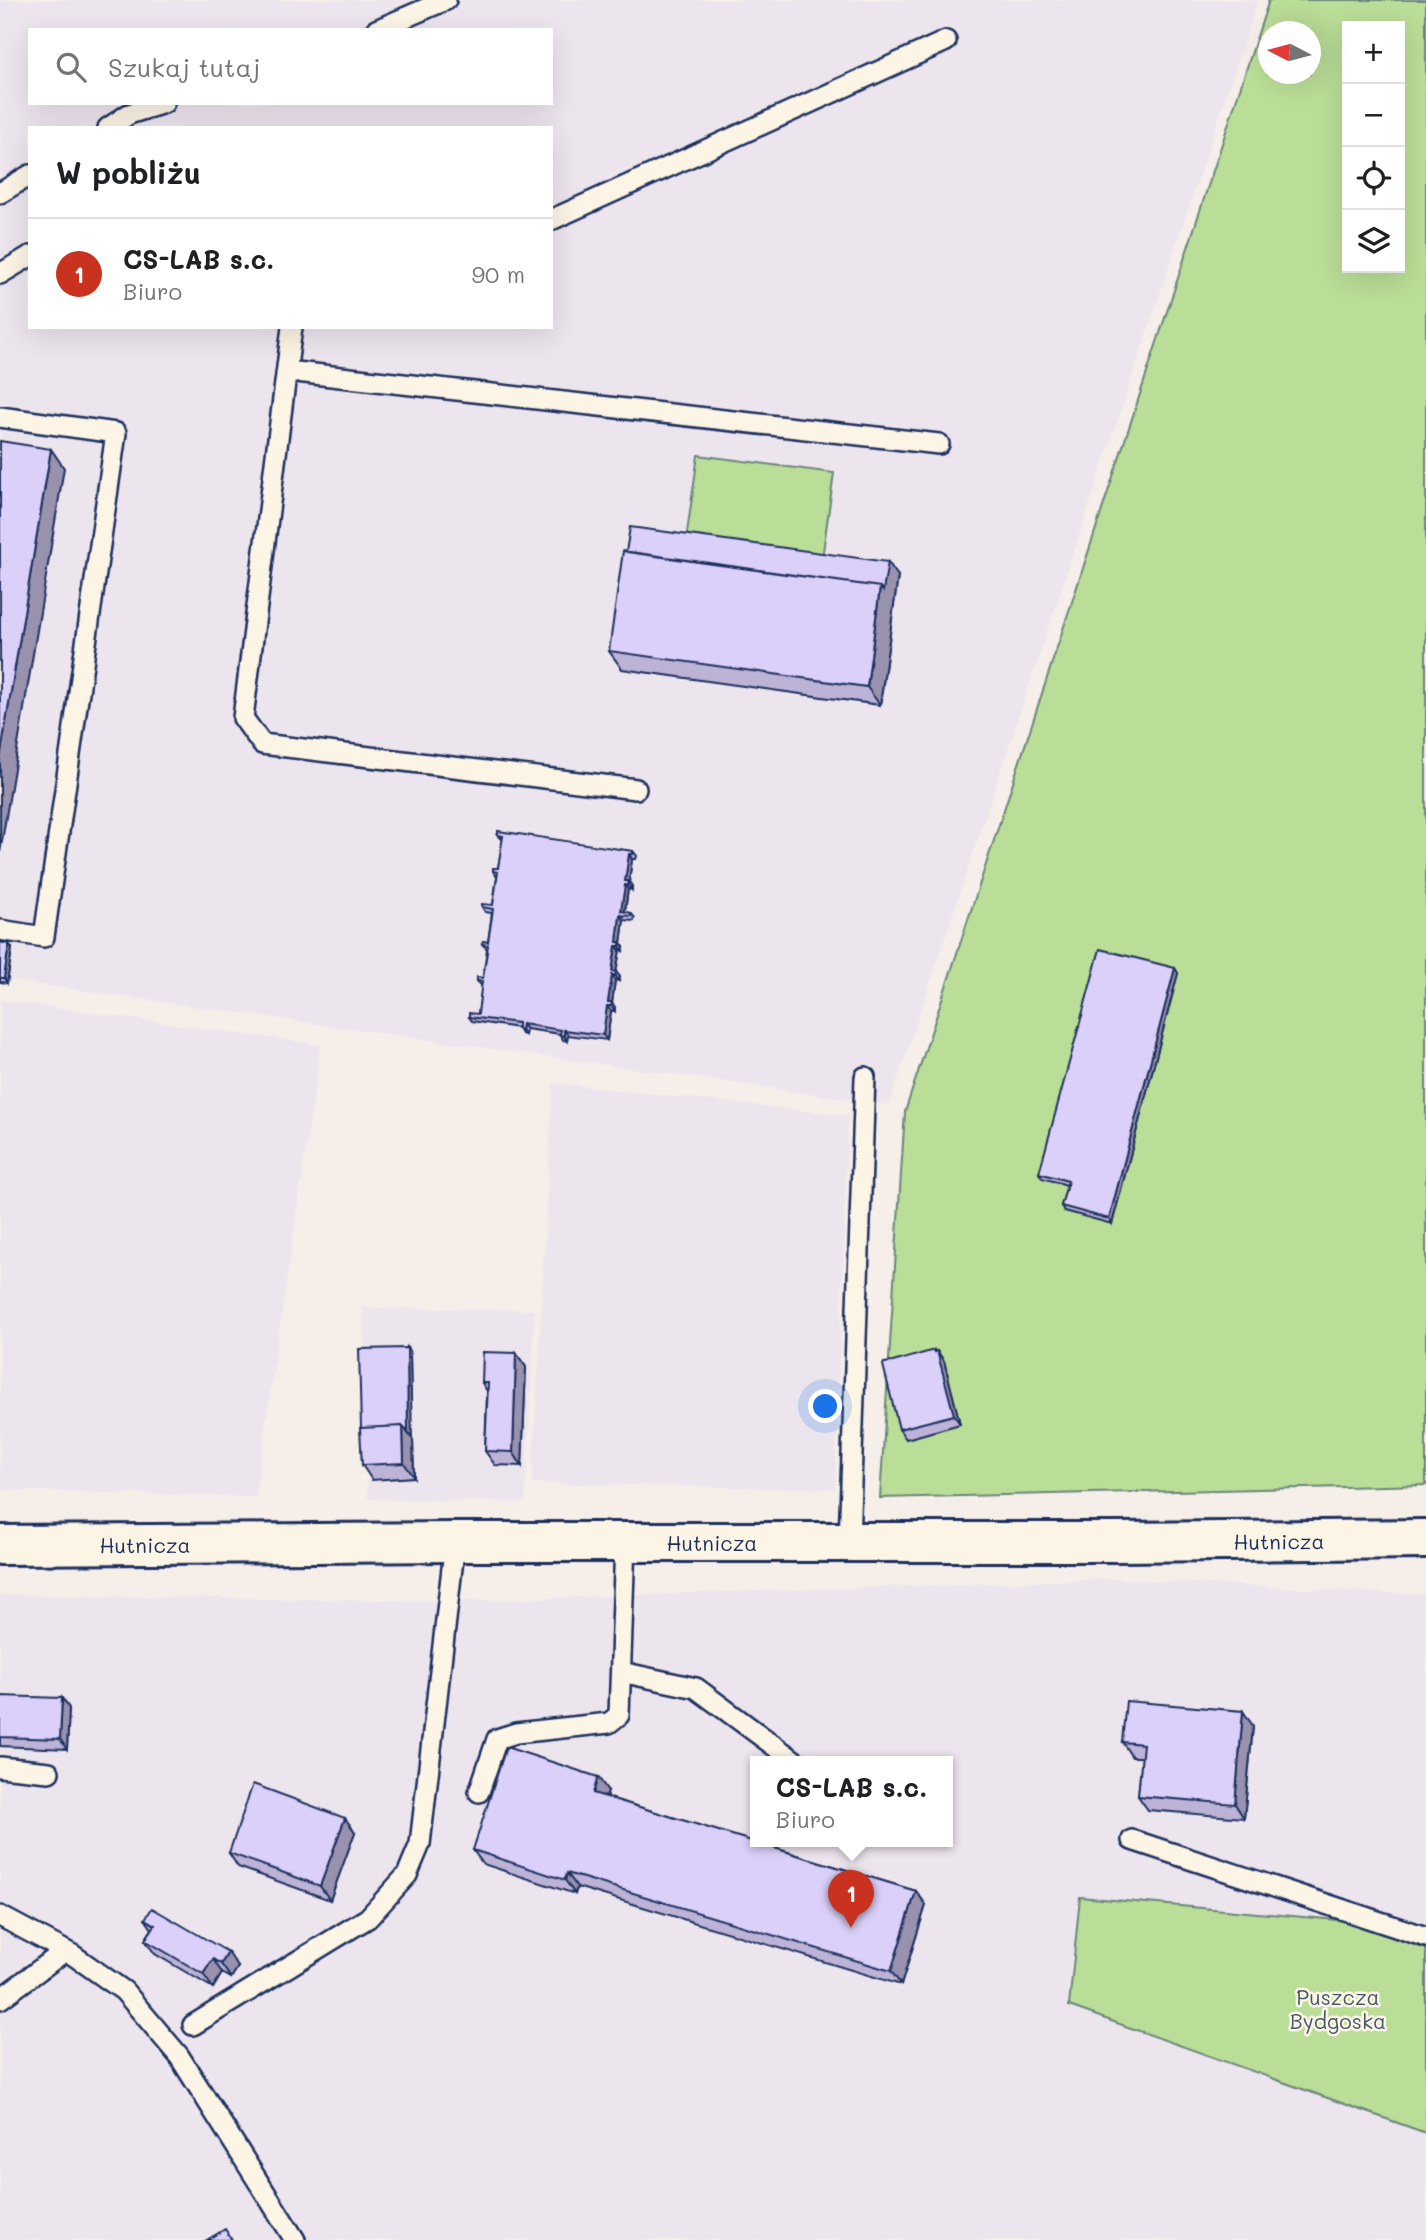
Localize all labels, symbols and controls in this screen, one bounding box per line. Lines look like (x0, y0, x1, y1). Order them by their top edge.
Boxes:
north arrow (1258, 21, 1321, 84)
map controls (1342, 21, 1405, 273)
button: + (1342, 21, 1405, 84)
search box (28, 28, 553, 105)
icon: search (52, 48, 90, 86)
text: Szukaj tutaj (108, 50, 260, 84)
button: − (1342, 84, 1405, 147)
button: locate (1342, 147, 1405, 210)
text: W pobliżu (56, 152, 201, 192)
button: layers (1342, 210, 1405, 273)
text: CS-LAB s.c. (123, 242, 274, 276)
text: 1 (74, 259, 84, 289)
text: 90 m (472, 259, 525, 289)
text: Biuro (123, 276, 182, 306)
your location (808, 1389, 842, 1423)
street label: Hutnicza (1233, 1526, 1325, 1554)
street label: Hutnicza (667, 1529, 757, 1556)
street label: Hutnicza (99, 1530, 191, 1558)
popup (750, 1756, 953, 1847)
text: CS-LAB s.c. (776, 1770, 927, 1804)
text: Biuro (776, 1804, 835, 1834)
pin: 1 (828, 1870, 874, 1928)
park label: Puszcza Bydgoska (1290, 1983, 1386, 2034)

